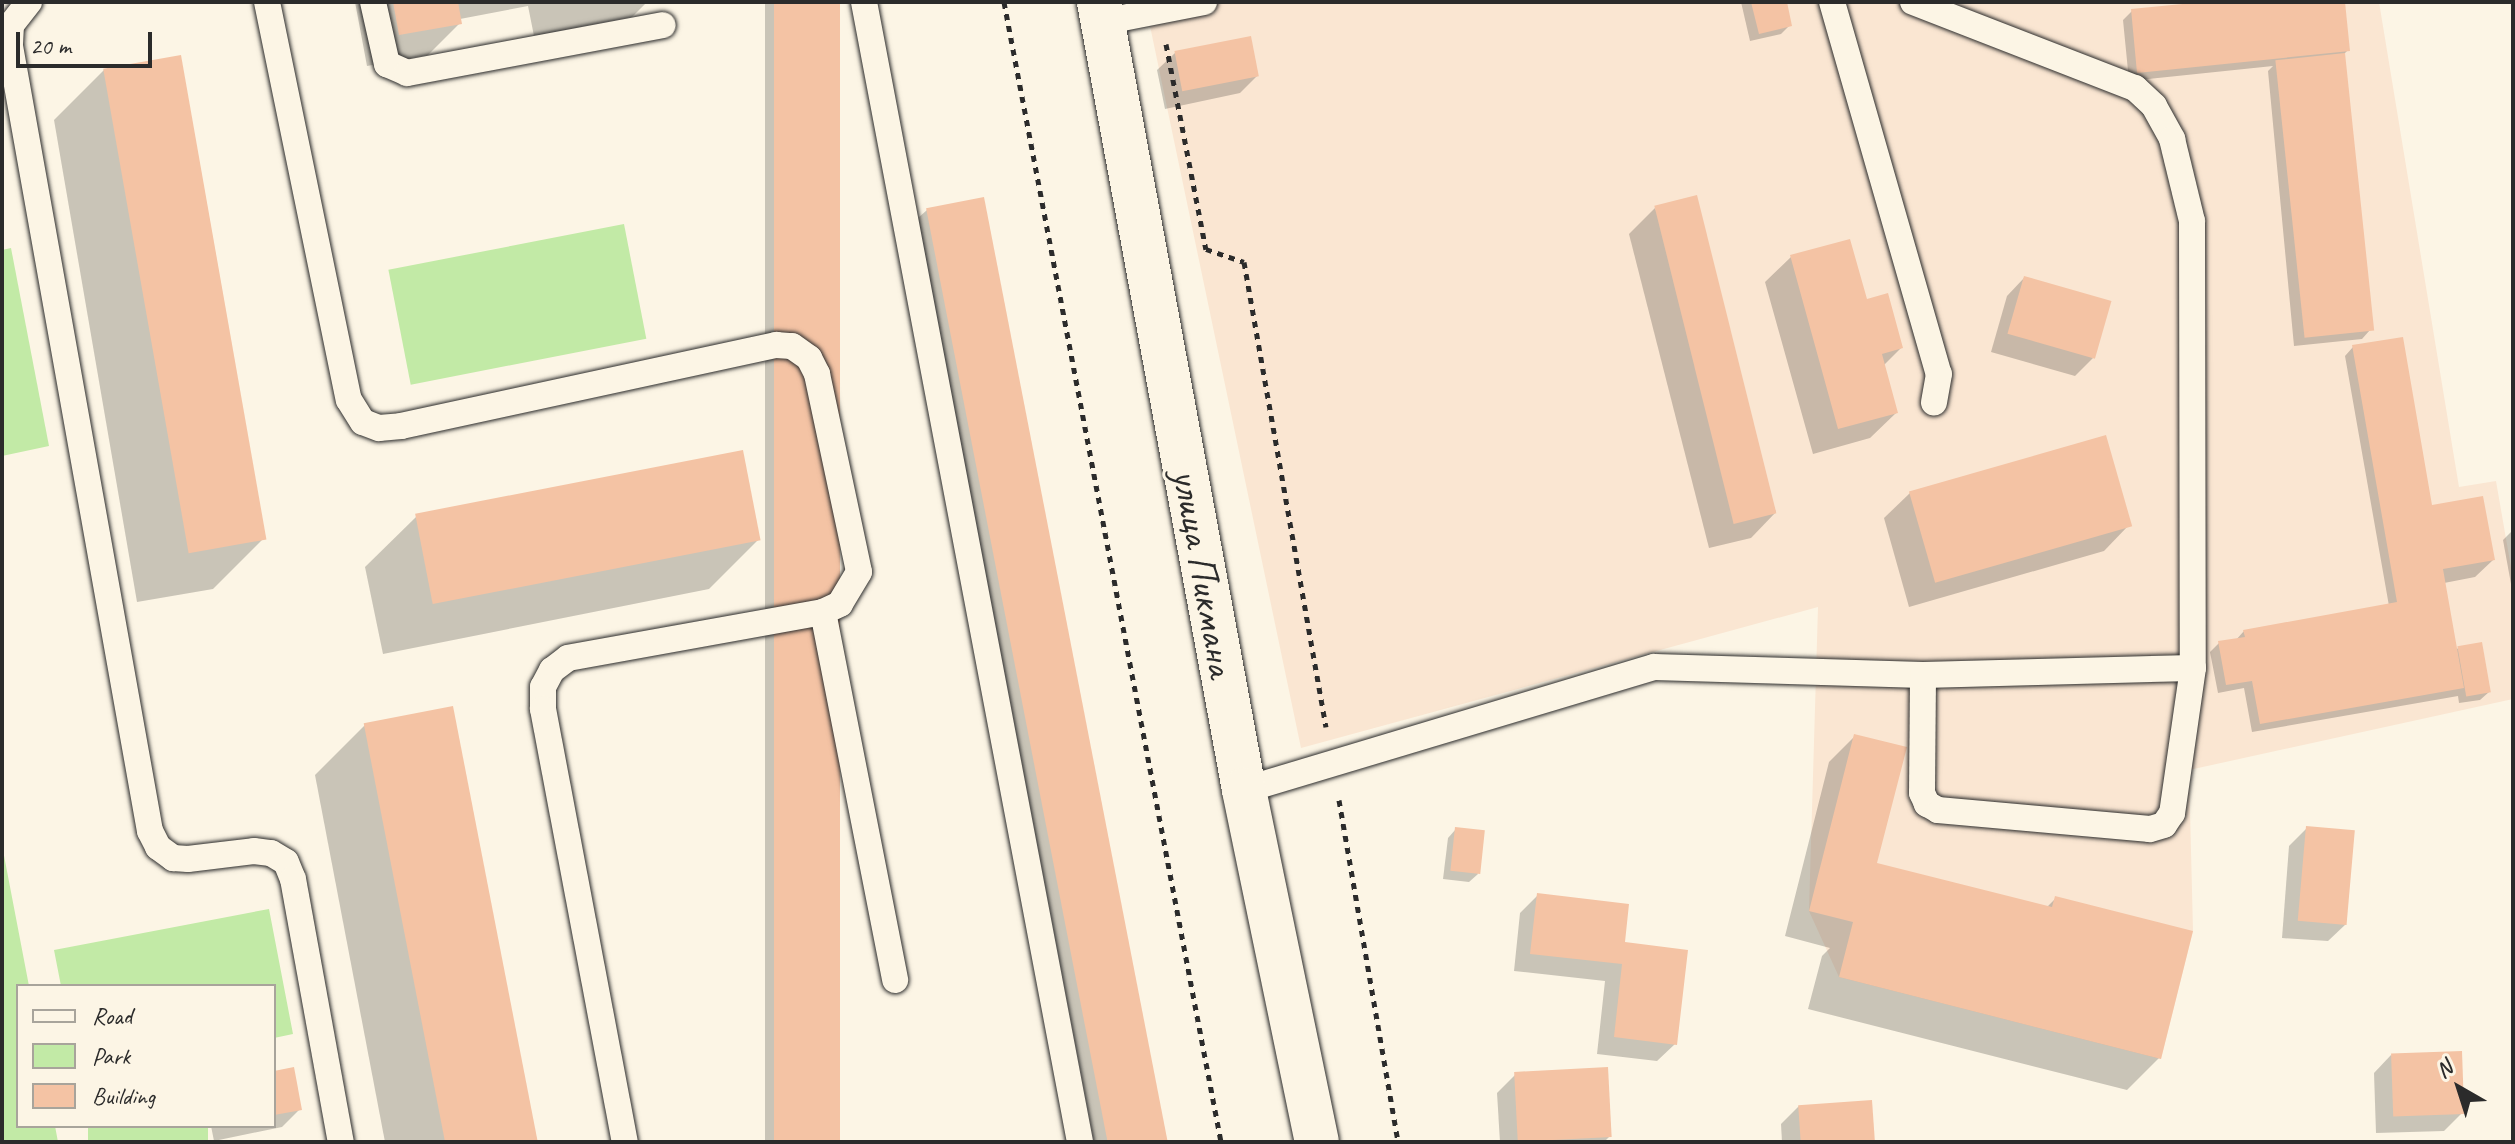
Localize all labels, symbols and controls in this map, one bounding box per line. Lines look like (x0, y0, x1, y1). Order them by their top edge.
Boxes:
scale bar (20, 16, 156, 66)
text: 20 m (30, 31, 71, 61)
street label: улица Пикмана (1162, 464, 1246, 682)
legend (16, 984, 276, 1128)
text: Road (92, 1001, 132, 1031)
text: Park (92, 1041, 130, 1071)
north arrow (2419, 1048, 2499, 1128)
text: N (2430, 1054, 2458, 1085)
text: Building (92, 1081, 155, 1111)

